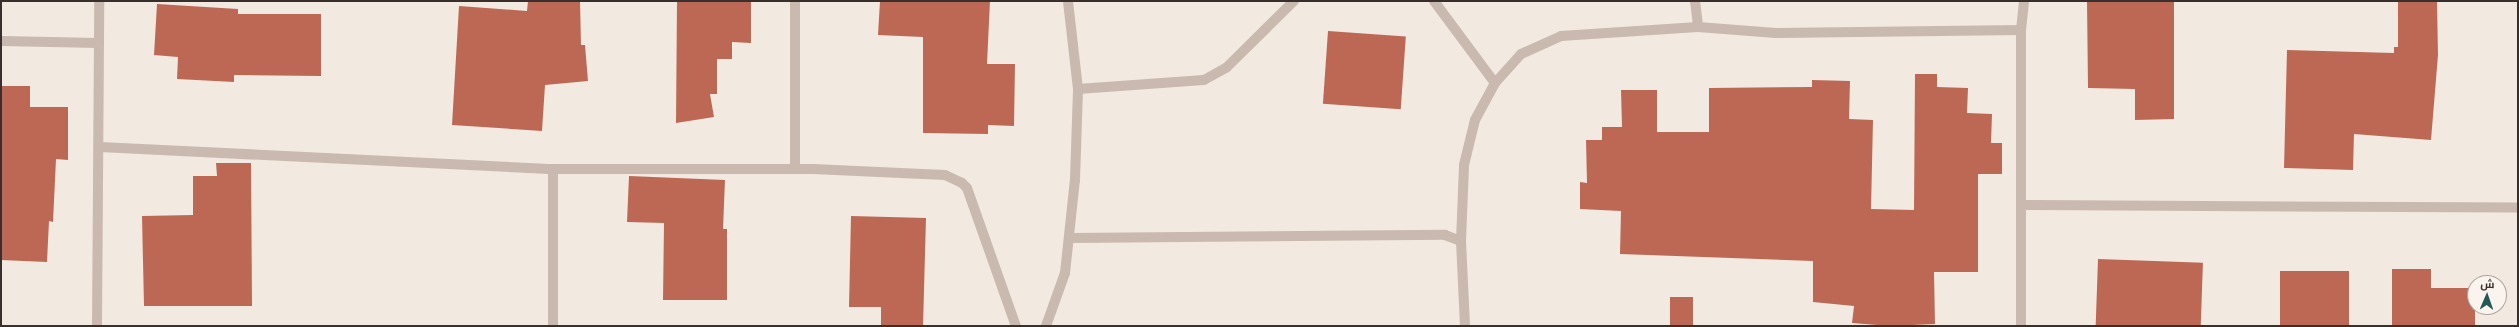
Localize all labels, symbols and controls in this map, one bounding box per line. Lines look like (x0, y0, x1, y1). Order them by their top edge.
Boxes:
north arrow (2467, 275, 2507, 315)
text: ش (2480, 276, 2495, 292)

